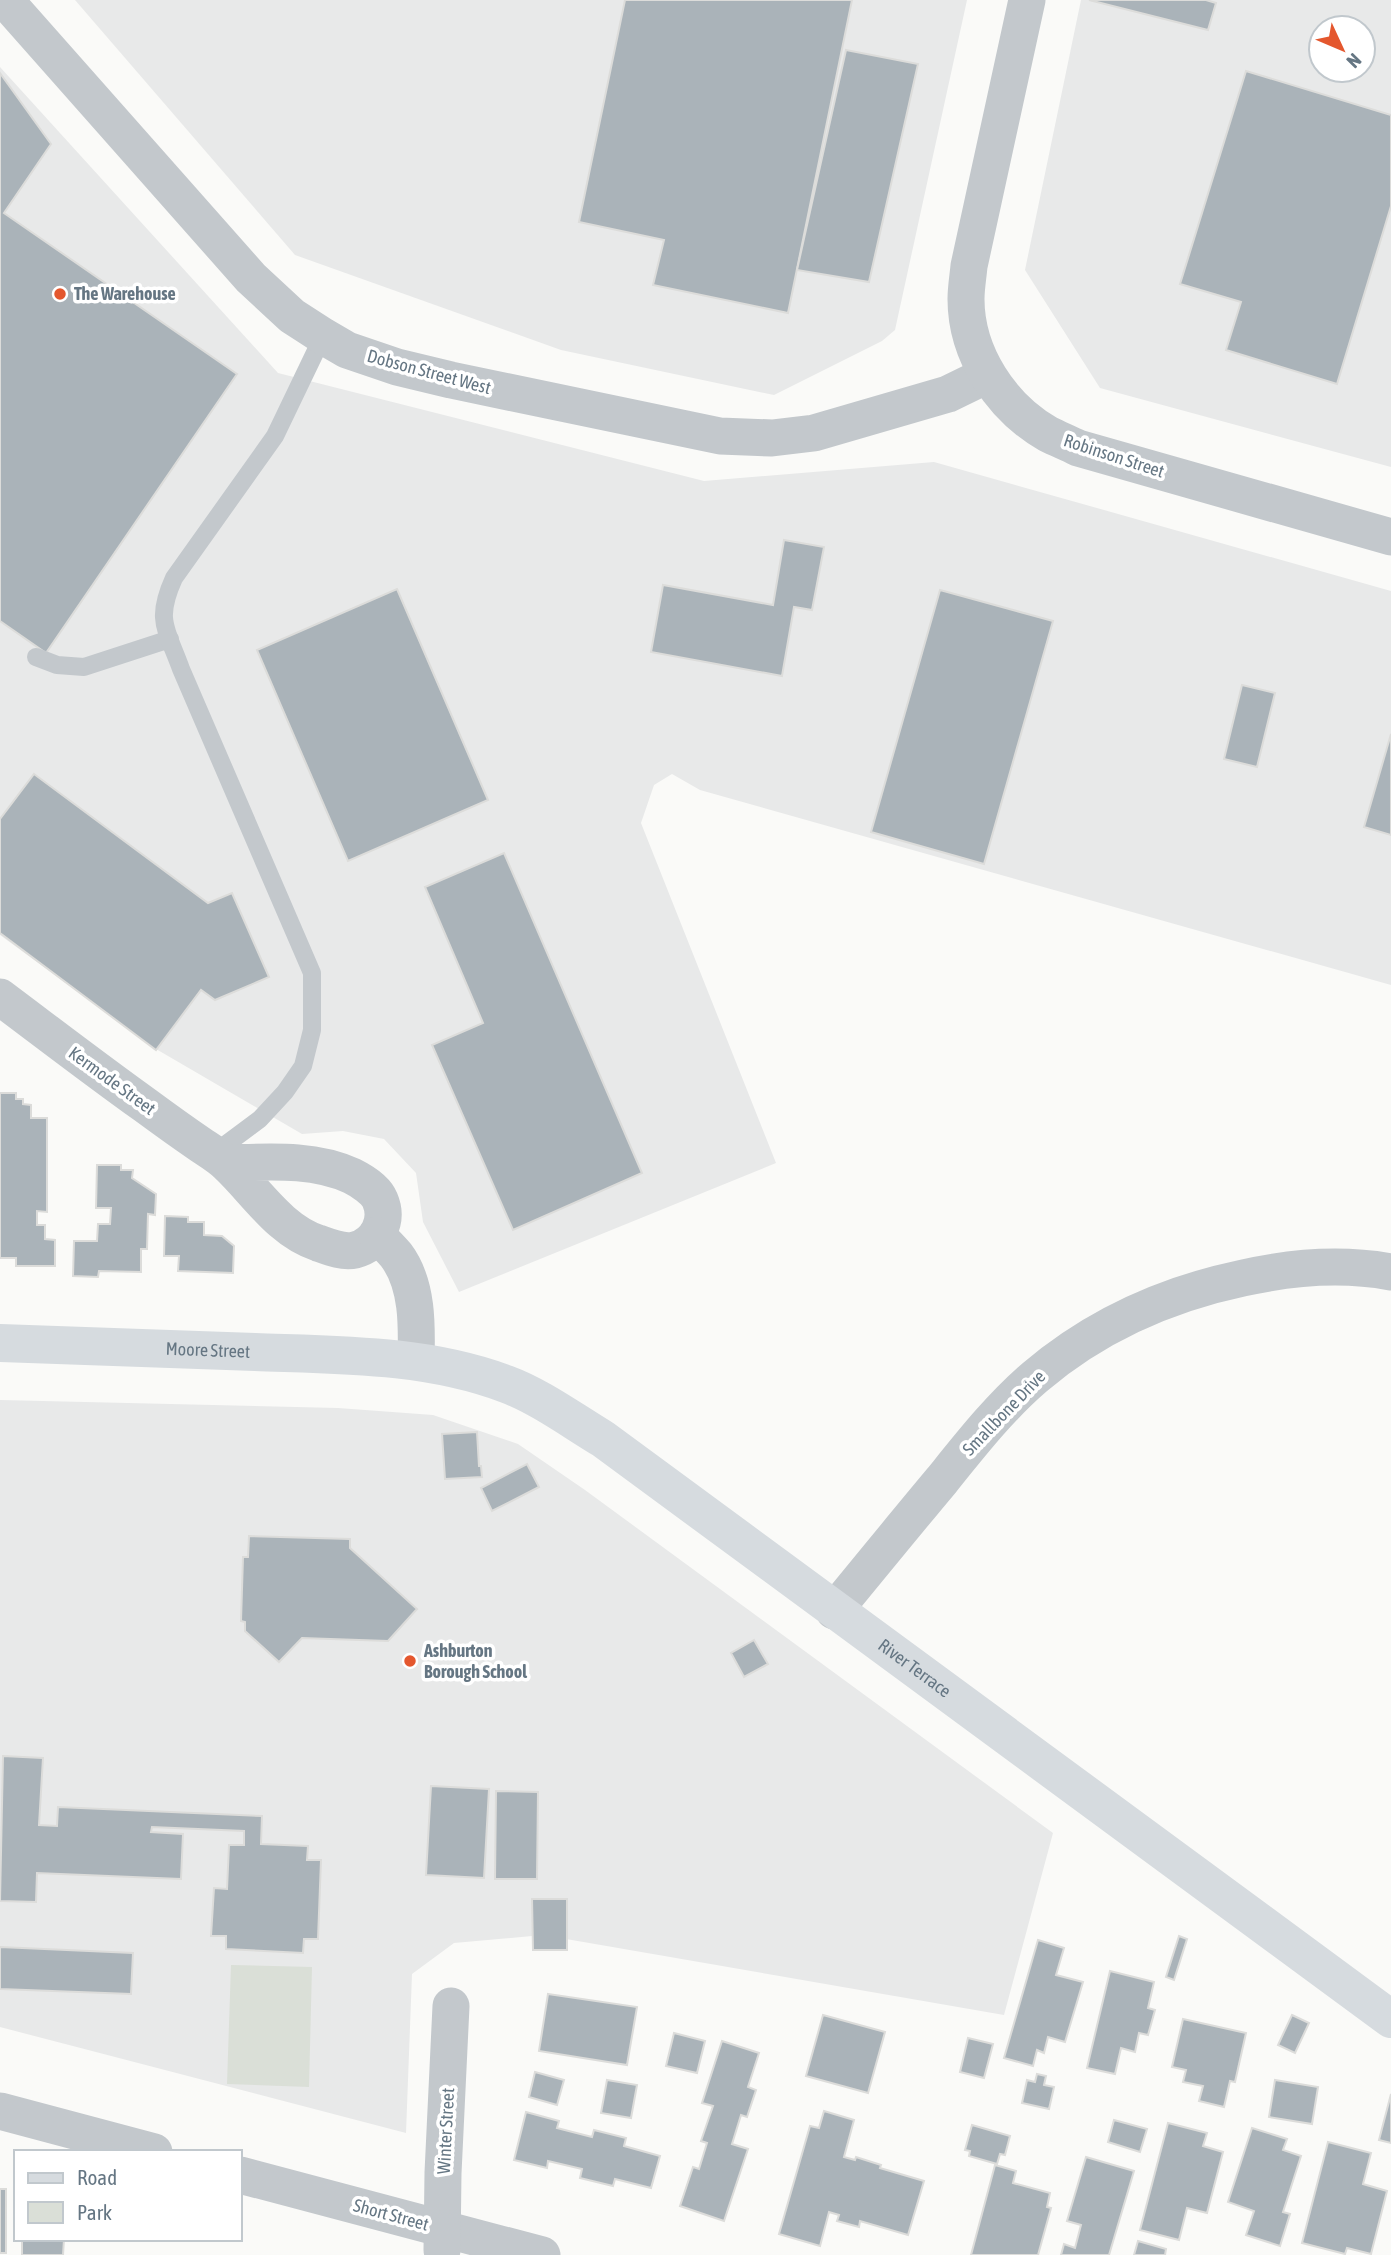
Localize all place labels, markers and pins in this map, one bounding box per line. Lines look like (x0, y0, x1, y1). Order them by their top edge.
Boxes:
place label: The Warehouse (74, 283, 176, 304)
marker: The Warehouse (52, 286, 68, 302)
place label: Ashburton Borough School (423, 1640, 527, 1682)
marker: Ashburton Borough School (402, 1653, 418, 1669)

